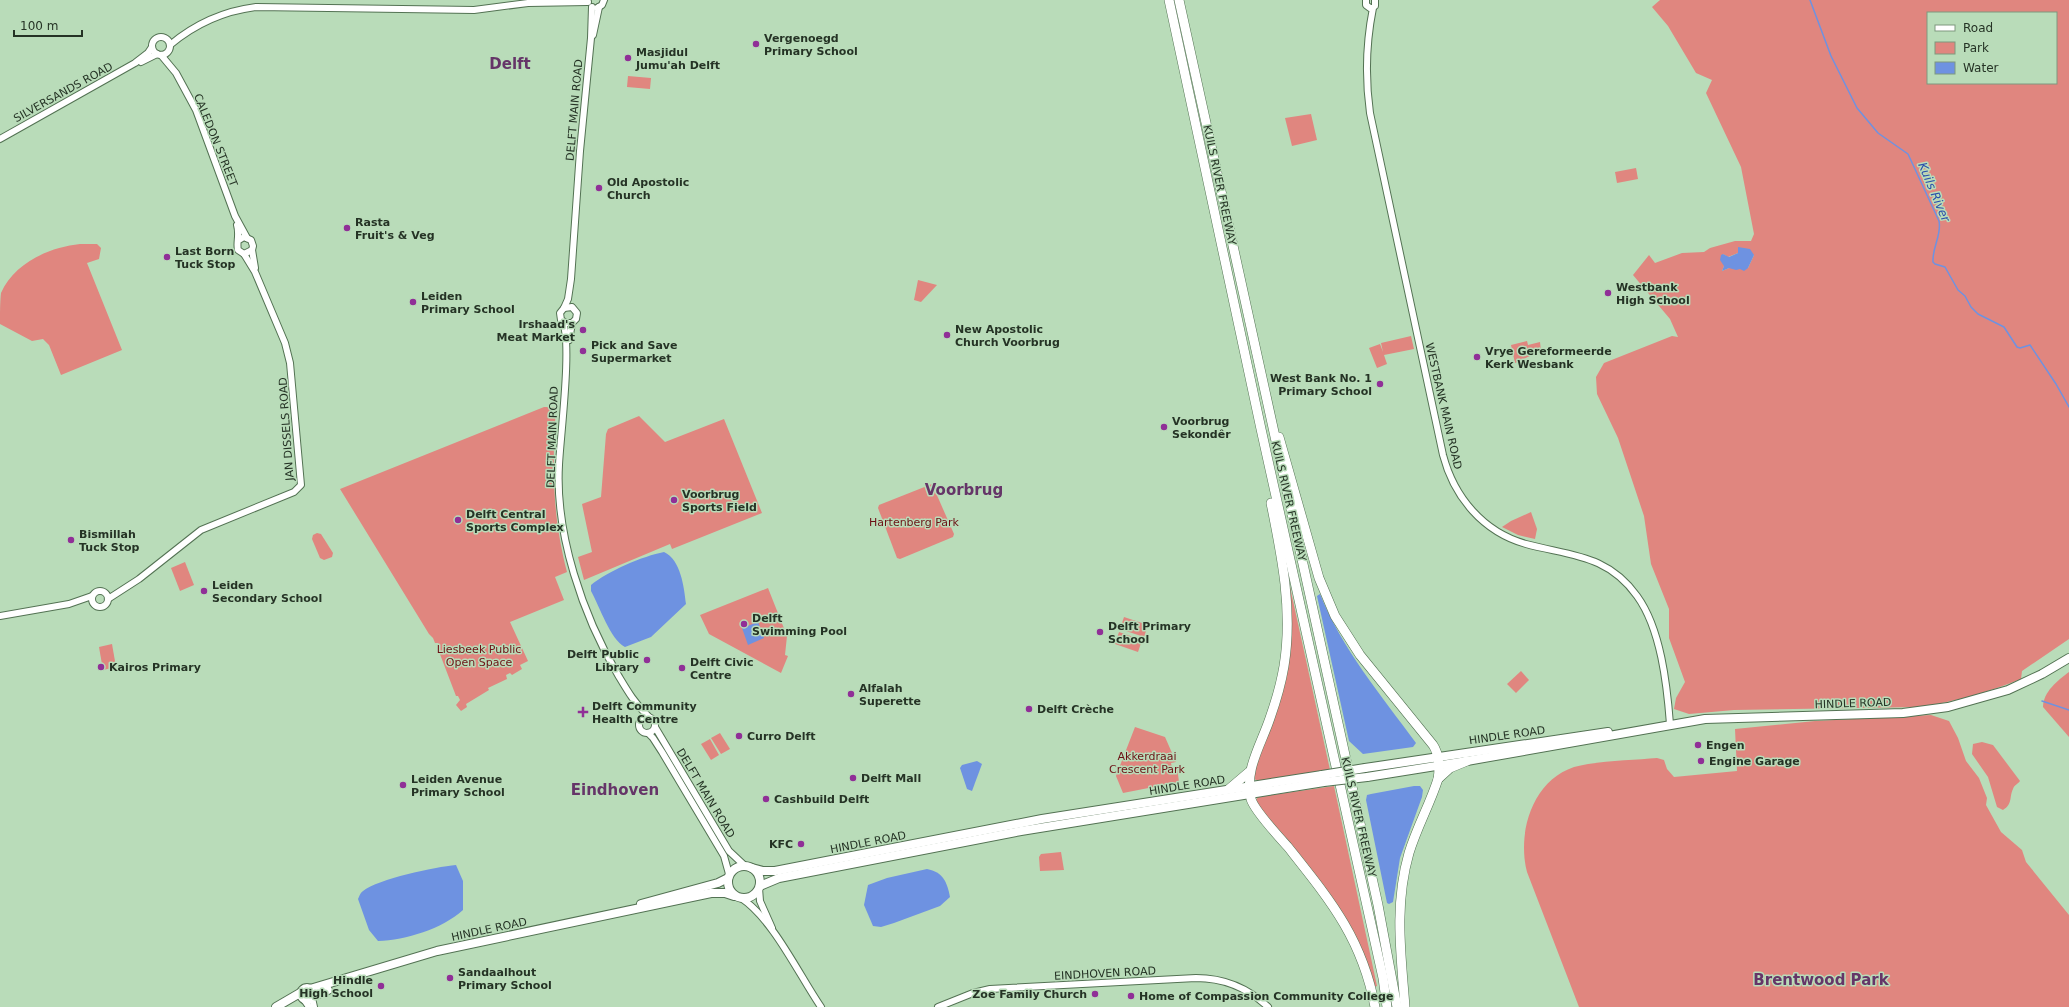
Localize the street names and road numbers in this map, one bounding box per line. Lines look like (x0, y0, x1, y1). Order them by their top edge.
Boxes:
street label: DELFT MAIN ROAD (564, 59, 585, 161)
street label: SILVERSANDS ROAD (11, 60, 115, 125)
street label: CALEDON STREET (191, 92, 240, 189)
street label: KUILS RIVER FREEWAY (1200, 124, 1239, 247)
street label: WESTBANK MAIN ROAD (1423, 341, 1464, 471)
street label: JAN DISSELS ROAD (276, 377, 297, 482)
street label: DELFT MAIN ROAD (544, 386, 561, 488)
street label: KUILS RIVER FREEWAY (1268, 440, 1309, 563)
street label: HINDLE ROAD (1814, 696, 1892, 711)
street label: HINDLE ROAD (1468, 724, 1546, 747)
street label: DELFT MAIN ROAD (674, 746, 737, 840)
street label: KUILS RIVER FREEWAY (1338, 756, 1379, 879)
street label: HINDLE ROAD (1148, 773, 1226, 798)
street label: HINDLE ROAD (829, 829, 907, 856)
street label: HINDLE ROAD (450, 915, 528, 944)
street label: EINDHOVEN ROAD (1054, 964, 1156, 983)

